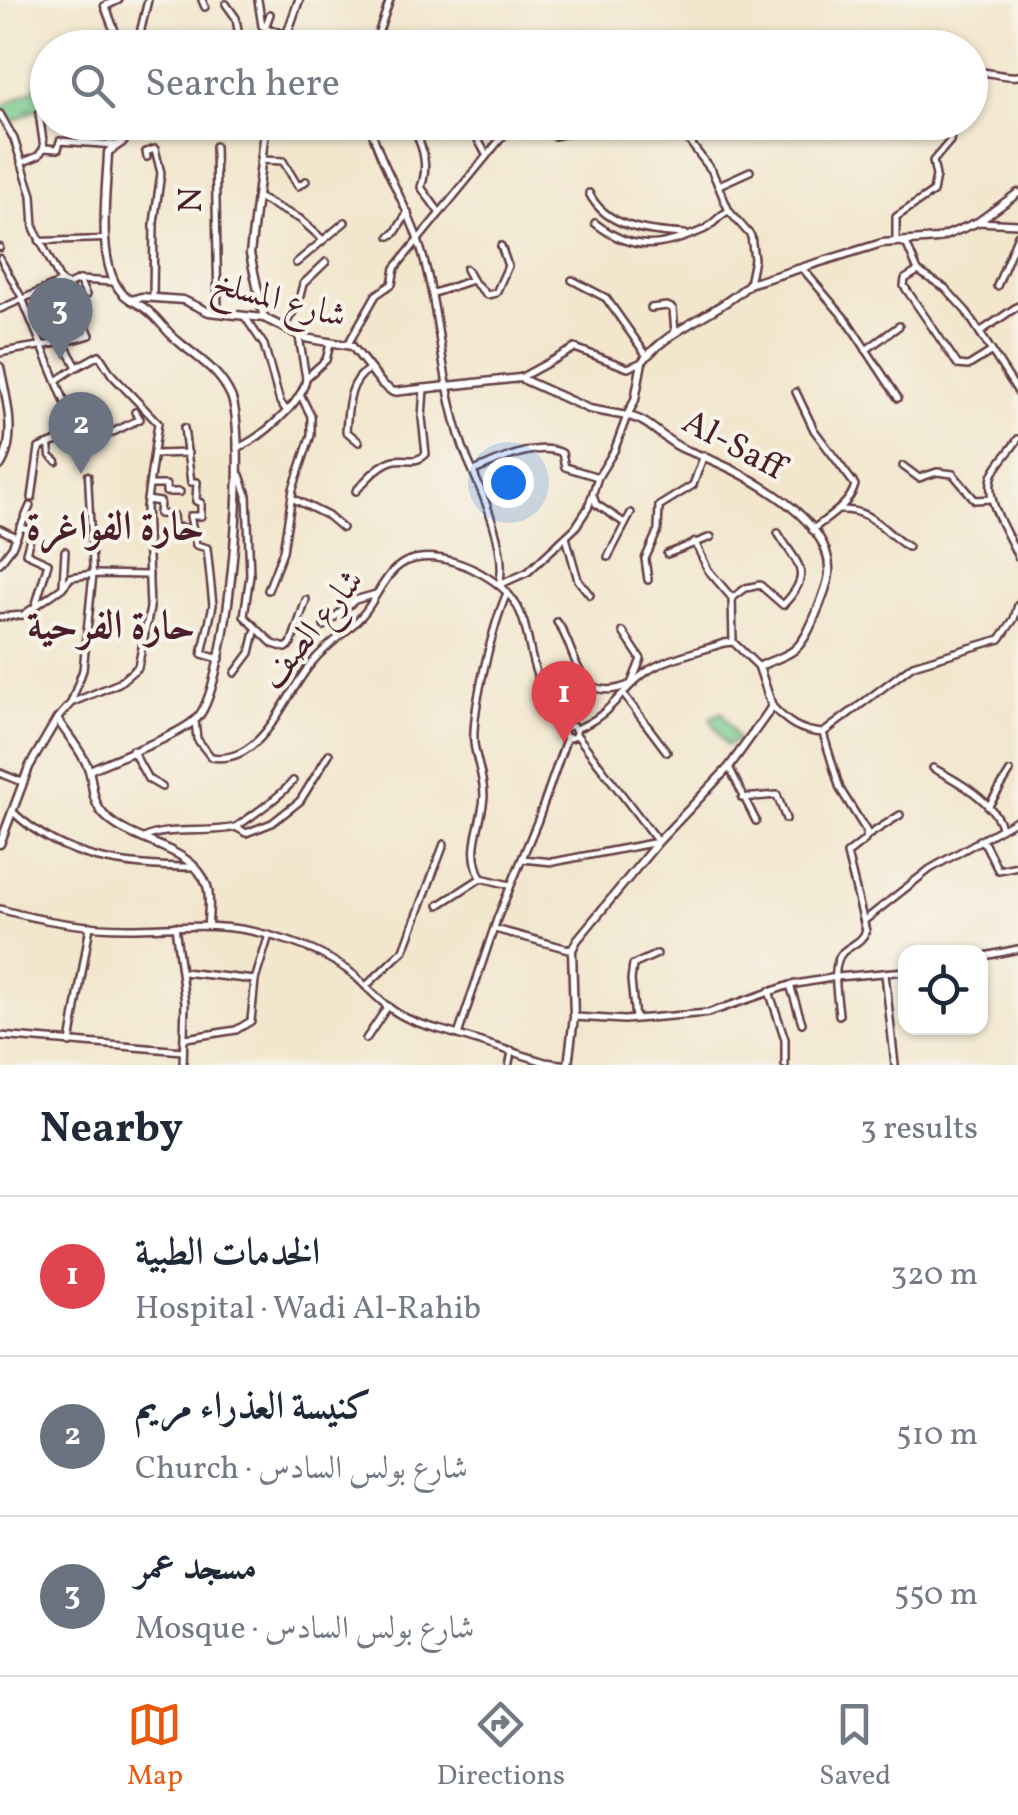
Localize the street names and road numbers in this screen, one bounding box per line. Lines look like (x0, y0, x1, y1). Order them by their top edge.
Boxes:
street label: N (168, 187, 216, 213)
street label: شارع المسلخ (206, 260, 351, 346)
street label: Al-Saff (673, 399, 795, 494)
street label: شارع الصف (250, 560, 378, 702)

